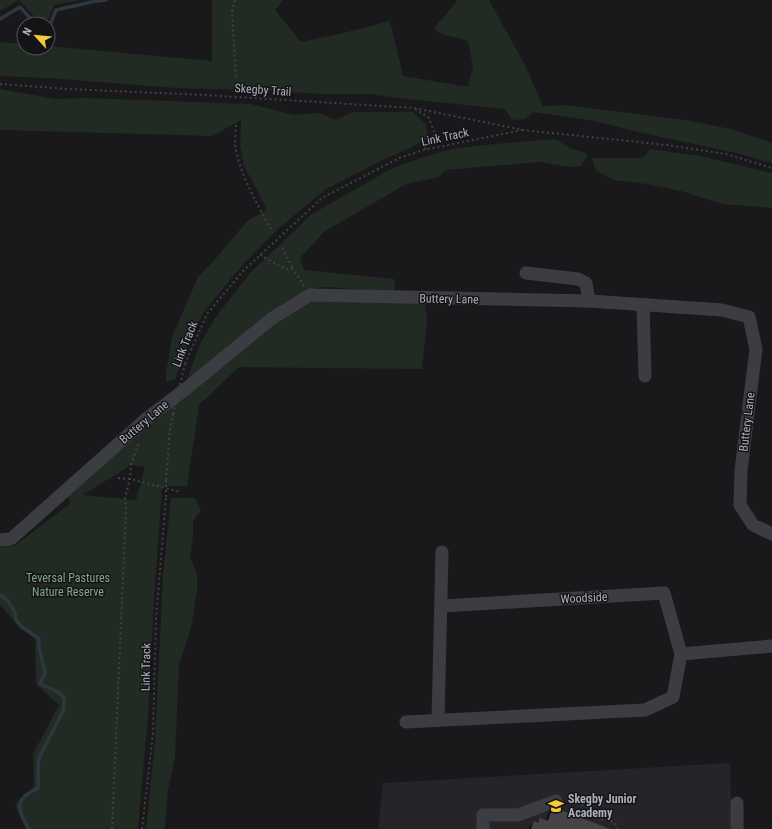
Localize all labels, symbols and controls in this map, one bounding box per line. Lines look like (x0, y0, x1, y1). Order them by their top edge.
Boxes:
north arrow (16, 16, 56, 56)
text: N (20, 26, 35, 38)
street label: Skegby Trail (234, 81, 292, 99)
street label: Link Track (420, 125, 471, 149)
street label: Buttery Lane (419, 291, 479, 307)
street label: Link Track (169, 319, 201, 369)
street label: Buttery Lane (736, 391, 758, 452)
street label: Buttery Lane (117, 397, 172, 446)
park label: Teversal Pastures Nature Reserve (26, 571, 110, 599)
street label: Woodside (560, 590, 608, 606)
street label: Link Track (139, 642, 153, 691)
place label: Skegby Junior Academy (568, 792, 637, 820)
school or university icon: Skegby Junior Academy (547, 797, 565, 815)

